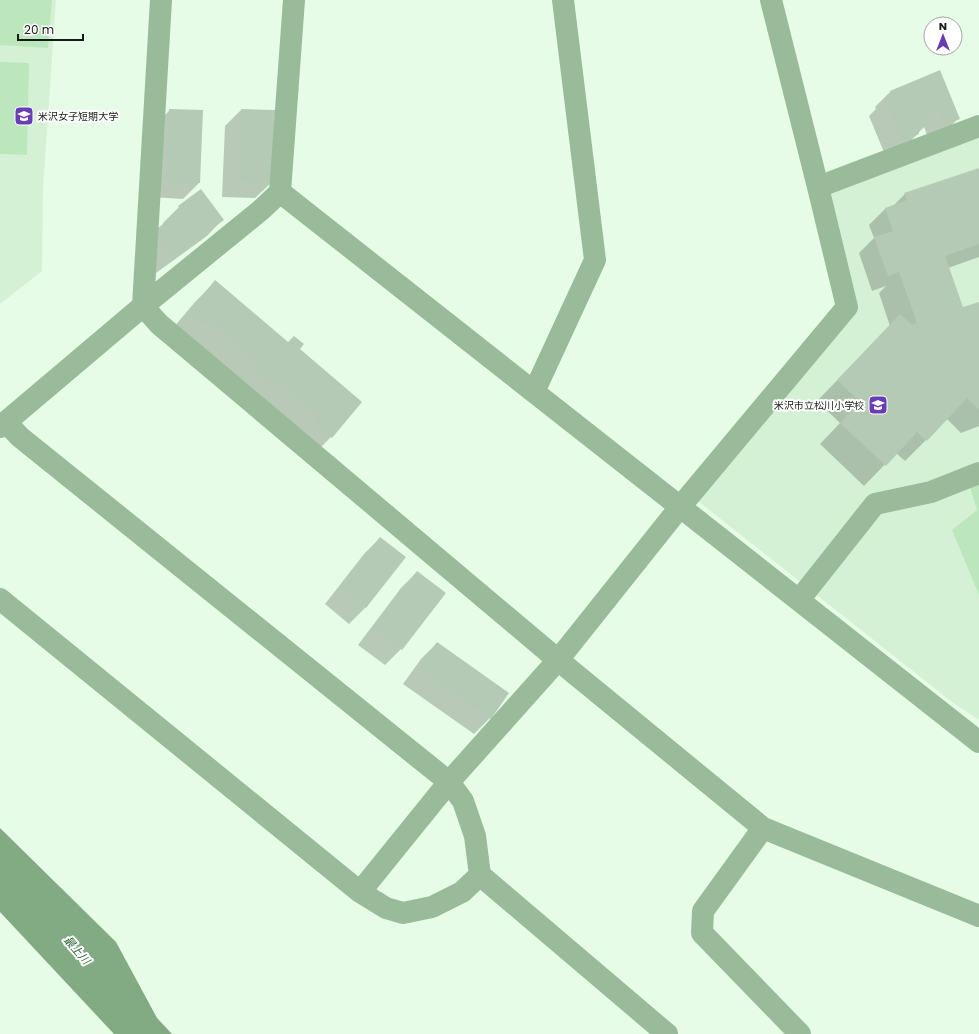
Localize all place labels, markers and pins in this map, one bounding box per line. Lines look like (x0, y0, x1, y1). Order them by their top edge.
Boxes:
school or university icon: 米沢女子短期大学 (13, 105, 35, 127)
place label: 米沢女子短期大学 (38, 109, 118, 124)
school or university icon: 米沢市立松川小学校 (867, 394, 889, 416)
place label: 米沢市立松川小学校 (774, 398, 864, 413)

